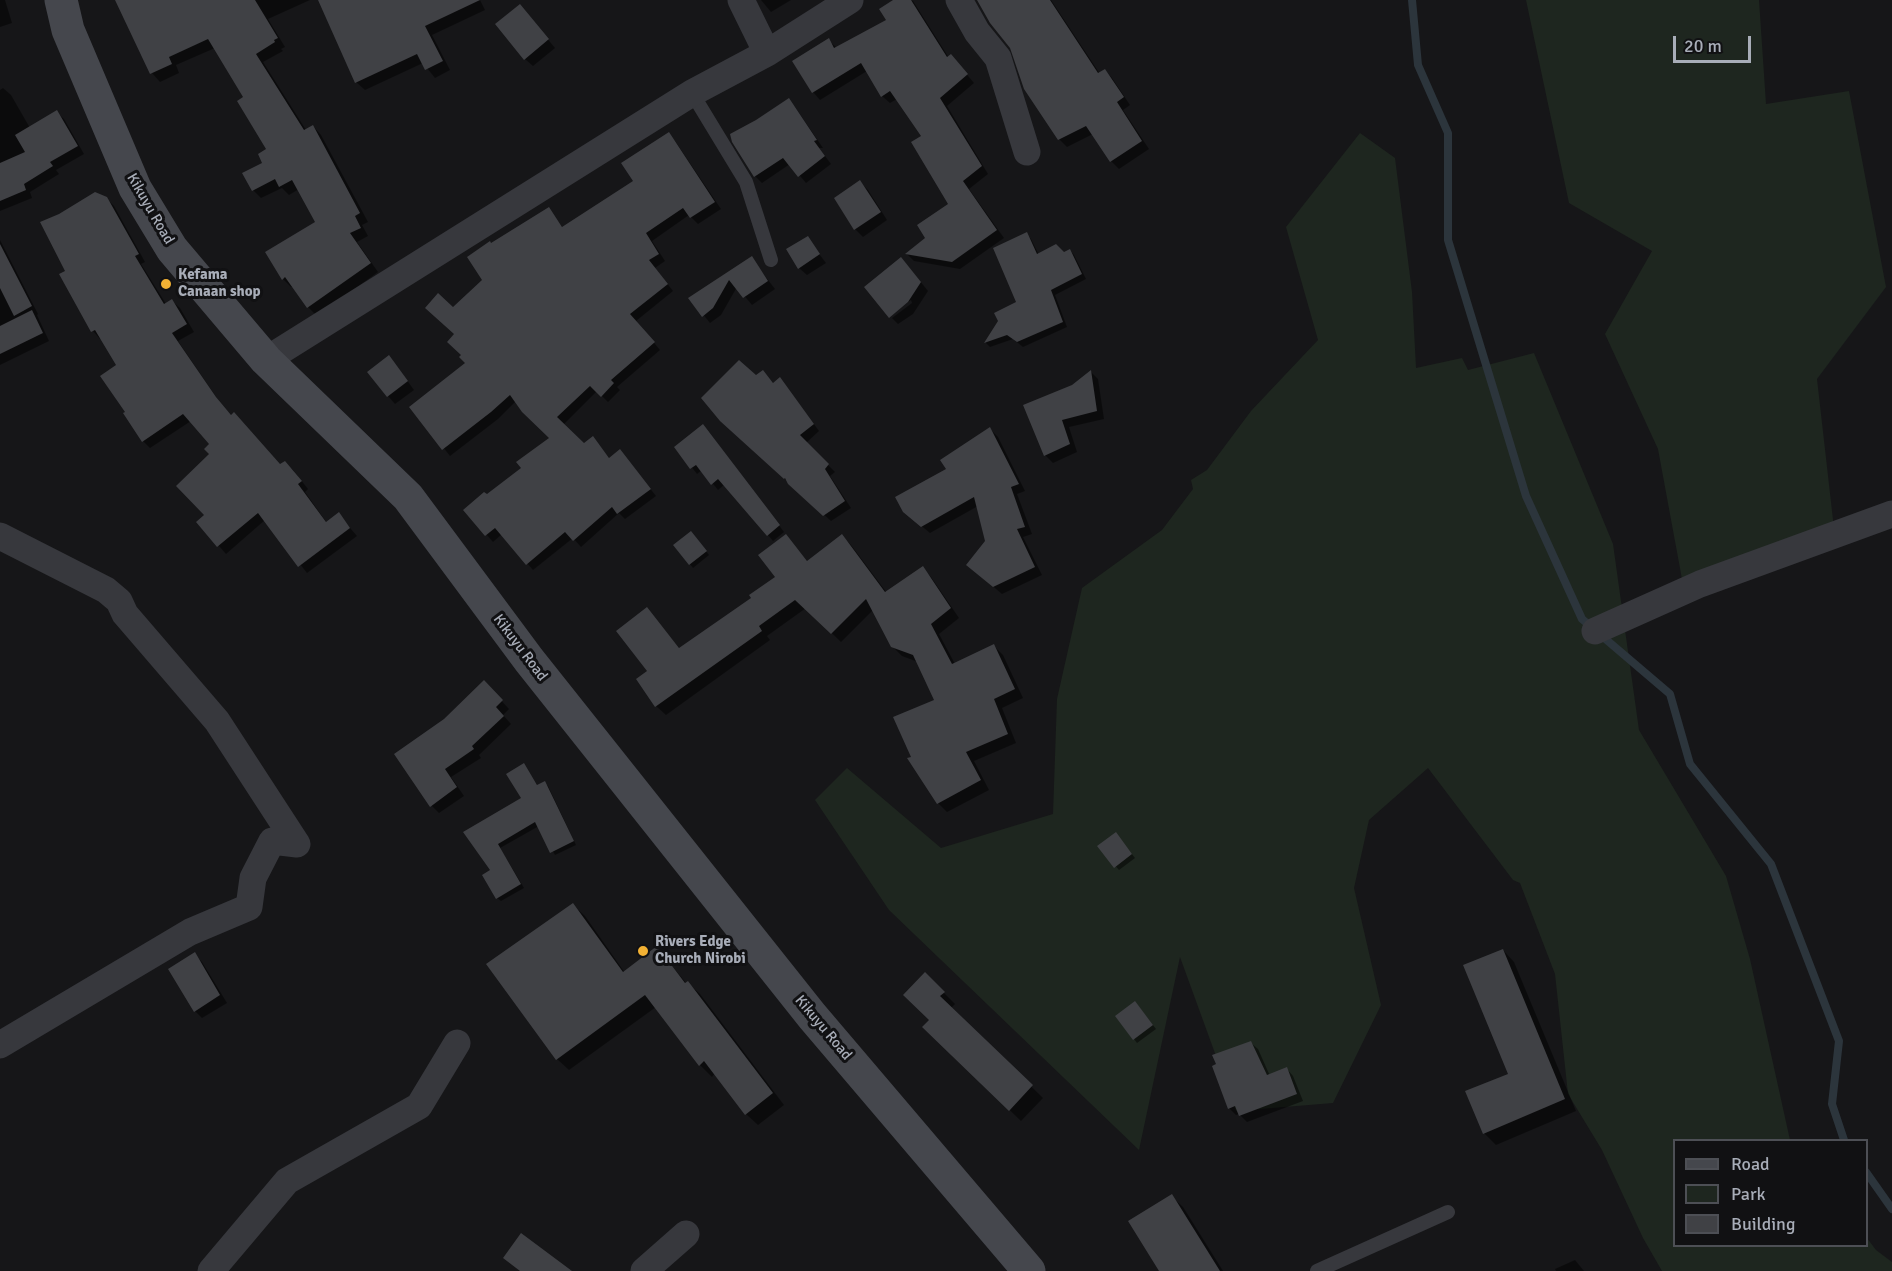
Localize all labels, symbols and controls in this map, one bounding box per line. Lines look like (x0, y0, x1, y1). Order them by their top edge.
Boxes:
scale bar (1676, 24, 1754, 62)
text: 20 m (1684, 35, 1722, 57)
street label: Kikuyu Road (122, 170, 178, 248)
place label: Kefama Canaan shop (178, 266, 261, 301)
marker: Kefama Canaan shop (159, 277, 173, 291)
street label: Kikuyu Road (489, 611, 551, 685)
place label: Rivers Edge Church Nirobi (655, 933, 746, 968)
marker: Rivers Edge Church Nirobi (636, 944, 650, 958)
street label: Kikuyu Road (791, 992, 855, 1064)
legend (1673, 1139, 1868, 1247)
text: Road (1731, 1153, 1770, 1175)
text: Park (1731, 1183, 1766, 1205)
text: Building (1731, 1213, 1795, 1235)

